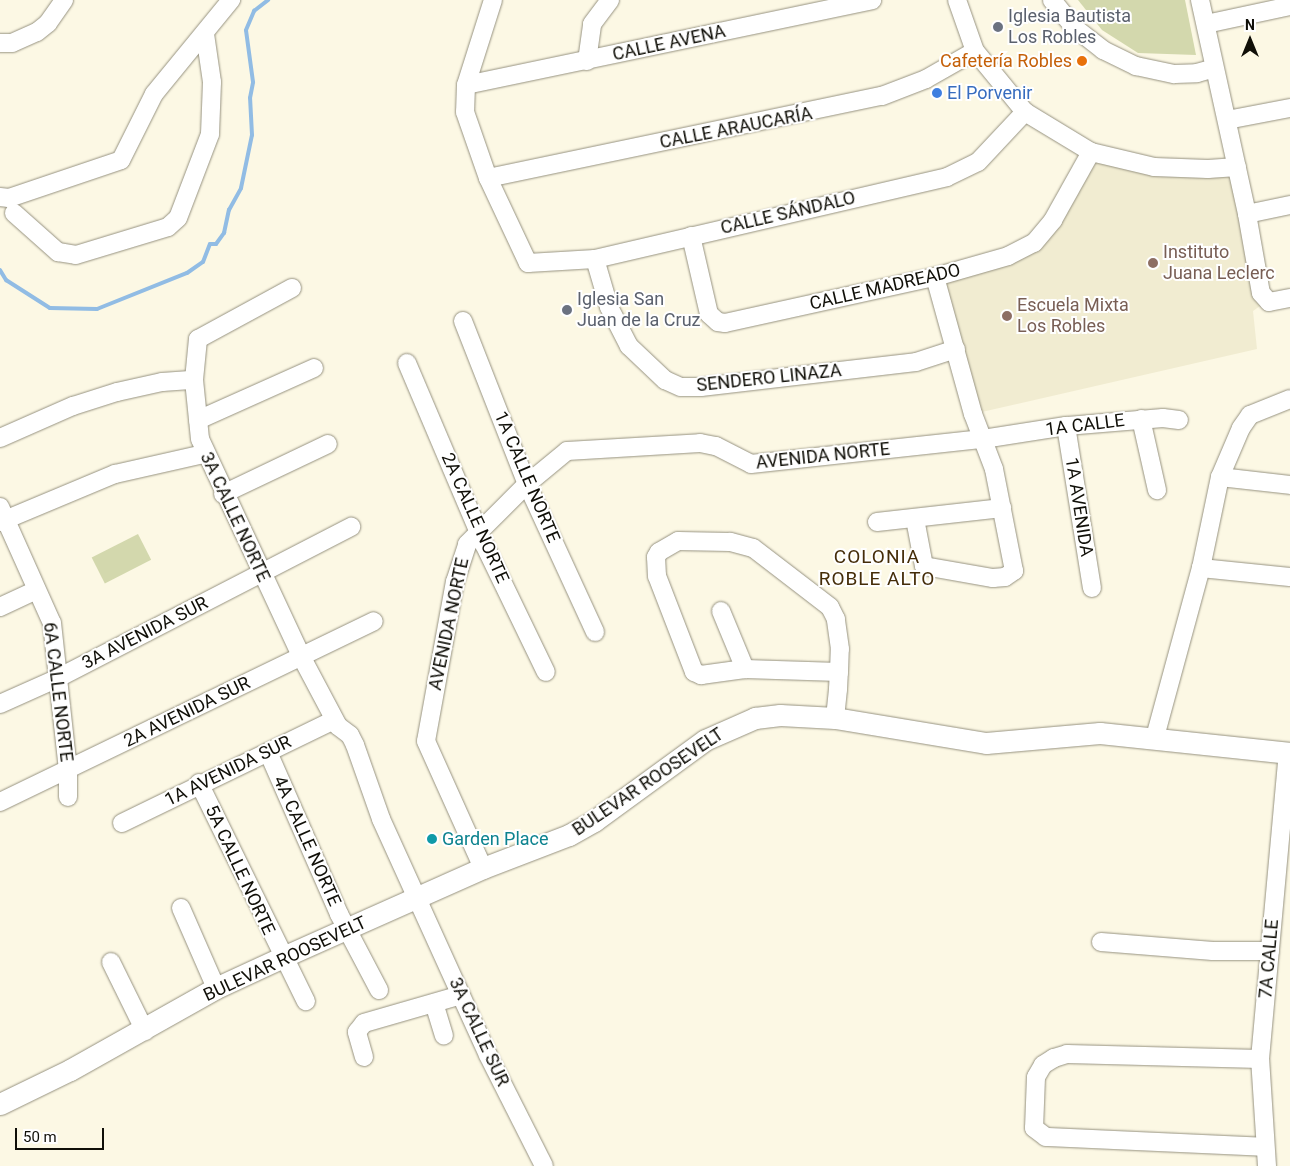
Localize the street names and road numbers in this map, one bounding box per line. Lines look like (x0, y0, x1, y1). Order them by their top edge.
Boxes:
street label: CALLE AVENA (611, 20, 727, 66)
street label: CALLE ARAUCARÍA (658, 103, 814, 153)
street label: CALLE SÁNDALO (718, 187, 858, 239)
street label: CALLE MADREADO (807, 259, 963, 315)
street label: SENDERO LINAZA (695, 360, 843, 396)
street label: 1A CALLE NORTE (490, 408, 564, 546)
street label: 1A CALLE (1044, 409, 1126, 441)
street label: AVENIDA NORTE (755, 438, 891, 474)
street label: 3A CALLE NORTE (196, 449, 274, 585)
street label: 2A CALLE NORTE (437, 449, 513, 587)
street label: 1A AVENIDA (1061, 456, 1097, 558)
street label: AVENIDA NORTE (424, 556, 474, 692)
street label: 3A AVENIDA SUR (79, 592, 211, 674)
street label: 6A CALLE NORTE (39, 621, 77, 763)
street label: 2A AVENIDA SUR (120, 672, 254, 752)
street label: BULEVAR ROOSEVELT (568, 723, 728, 841)
street label: 1A AVENIDA SUR (161, 731, 295, 811)
street label: 4A CALLE NORTE (269, 772, 345, 910)
street label: 5A CALLE NORTE (201, 802, 279, 938)
street label: BULEVAR ROOSEVELT (200, 912, 370, 1006)
street label: 7A CALLE (1255, 919, 1283, 999)
street label: 3A CALLE SUR (444, 974, 514, 1090)

